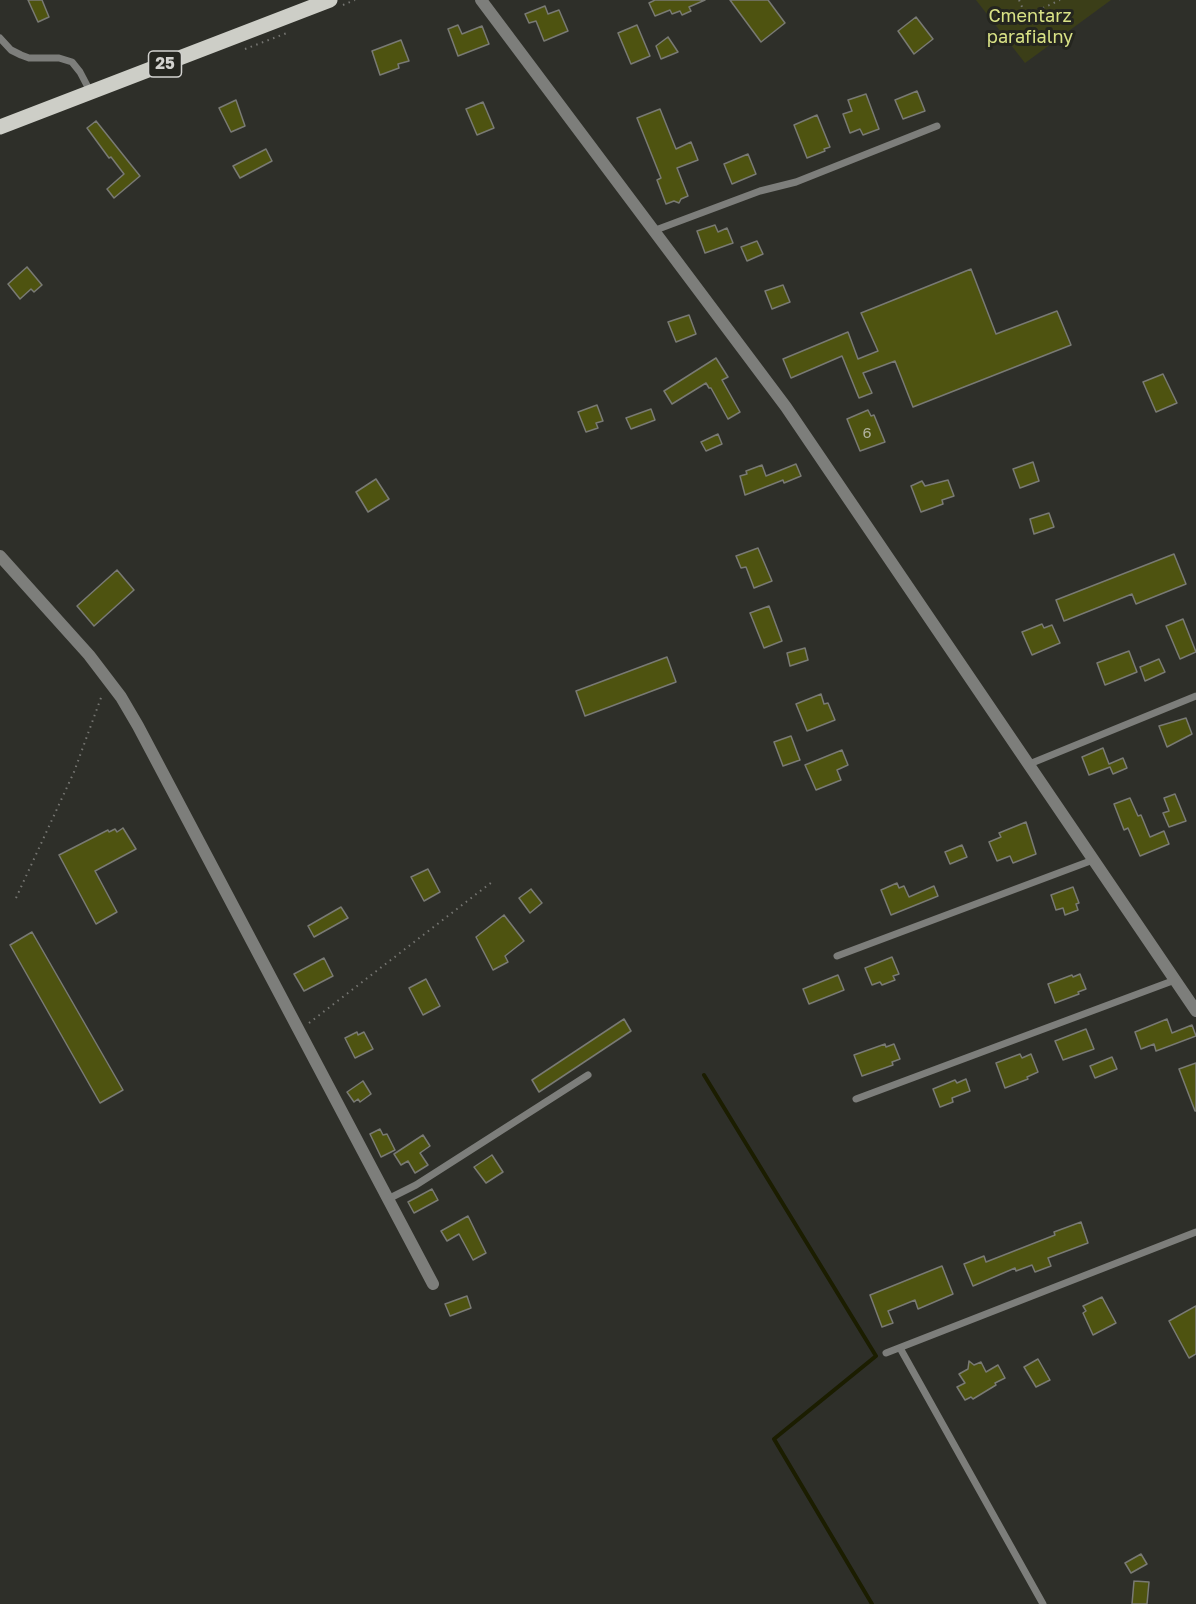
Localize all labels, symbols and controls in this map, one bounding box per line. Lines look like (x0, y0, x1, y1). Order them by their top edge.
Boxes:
park label: Cmentarz parafialny (987, 5, 1073, 48)
road number: 25 (148, 51, 182, 77)
house number: 6 (862, 424, 872, 442)

